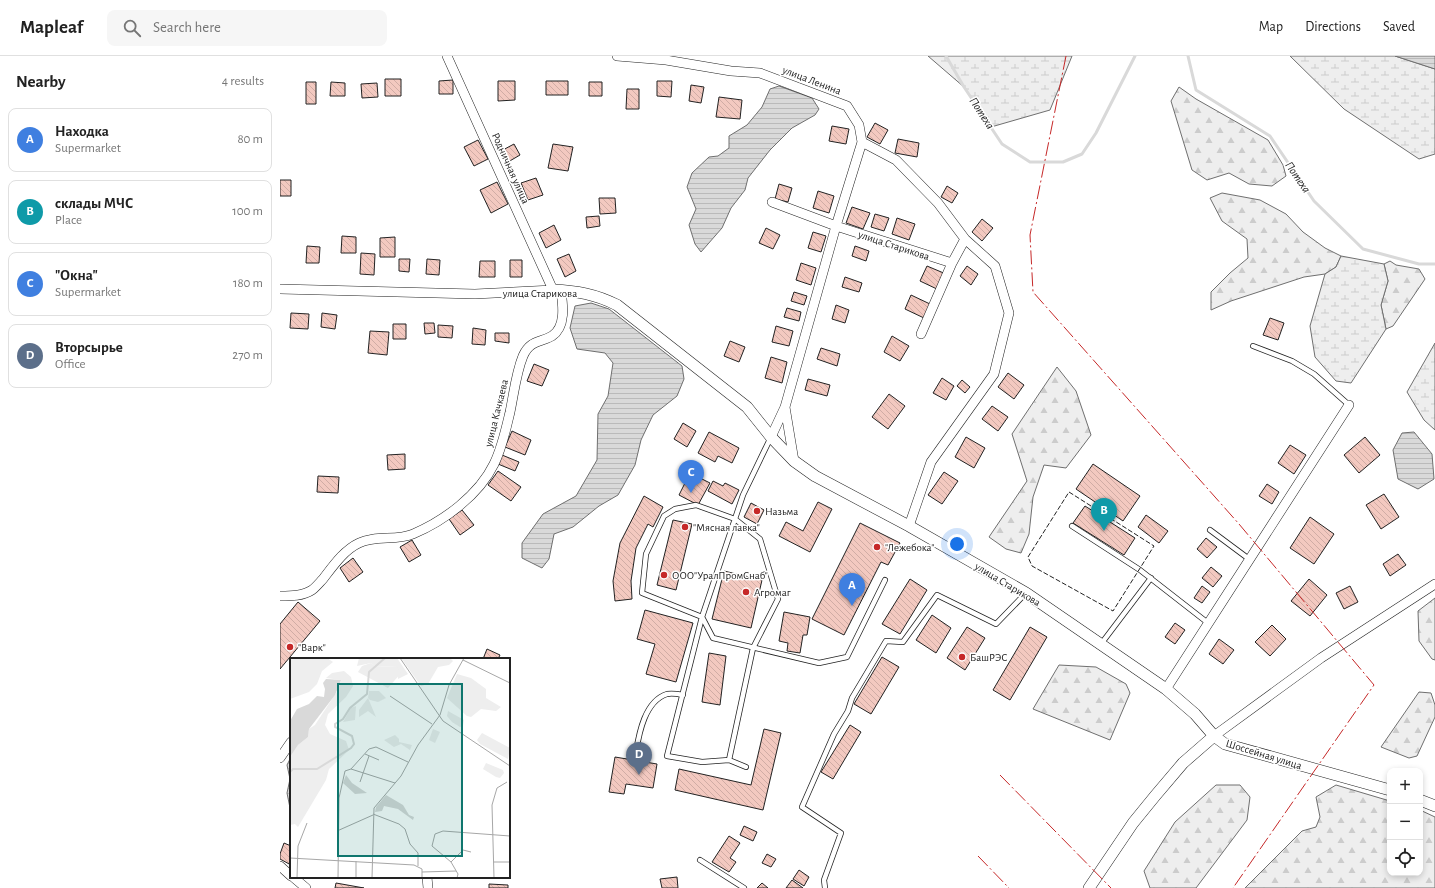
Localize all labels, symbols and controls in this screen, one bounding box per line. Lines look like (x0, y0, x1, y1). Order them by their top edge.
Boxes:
search box (107, 10, 387, 46)
icon: search (121, 17, 143, 39)
text: Mapleaf (20, 18, 83, 37)
text: Search here (153, 20, 221, 35)
text: Map (1259, 20, 1283, 34)
text: Directions (1305, 20, 1361, 34)
text: Saved (1383, 20, 1415, 34)
street label: улица Ленина (780, 64, 843, 97)
text: Nearby (16, 73, 66, 90)
text: 4 results (222, 75, 264, 88)
water label: Потеха (967, 95, 997, 131)
text: Находка (55, 124, 109, 139)
street label: Родничная улица (490, 131, 531, 205)
text: A (26, 133, 34, 146)
text: 80 m (237, 133, 263, 146)
text: Supermarket (55, 142, 121, 155)
water label: Потеха (1283, 159, 1313, 195)
text: склады МЧС (55, 196, 133, 211)
text: B (26, 205, 34, 218)
text: 100 m (232, 205, 263, 218)
text: Place (55, 214, 82, 227)
street label: улица Старикова (856, 228, 931, 262)
text: "Окна" (55, 268, 98, 283)
text: C (27, 277, 33, 290)
text: 180 m (233, 277, 263, 290)
text: Supermarket (55, 286, 121, 299)
street label: улица Старикова (502, 288, 577, 299)
text: Вторсырье (55, 340, 123, 355)
text: D (26, 349, 34, 362)
text: 270 m (232, 349, 263, 362)
text: Office (55, 358, 85, 371)
street label: улица Качкаева (483, 378, 510, 449)
pin: C (678, 460, 704, 493)
pin: B (1091, 498, 1117, 531)
marker: Назьма (752, 506, 762, 516)
place label: Назьма (765, 506, 798, 517)
marker: "Мясная лавка" (680, 522, 690, 532)
place label: "Мясная лавка" (693, 522, 760, 533)
your location (947, 534, 967, 554)
marker: "Лежебока" (872, 542, 882, 552)
place label: "Лежебока" (885, 542, 934, 553)
street label: улица Старикова (972, 560, 1042, 608)
marker: ООО"УралПромСнаб" (659, 570, 669, 580)
place label: ООО"УралПромСнаб" (672, 570, 768, 581)
pin: A (839, 573, 865, 606)
marker: Агромаг (741, 587, 751, 597)
place label: Агромаг (754, 587, 791, 598)
marker: "Варк" (285, 642, 295, 652)
place label: "Варк" (298, 642, 326, 653)
marker: БашРЭС (957, 652, 967, 662)
place label: БашРЭС (970, 652, 1008, 663)
inset map (290, 658, 510, 878)
street label: Шоссейная улица (1225, 738, 1303, 771)
pin: D (626, 742, 652, 775)
map controls (1387, 768, 1423, 876)
button: + (1387, 768, 1423, 804)
button: − (1387, 804, 1423, 840)
button: locate (1387, 840, 1423, 876)

